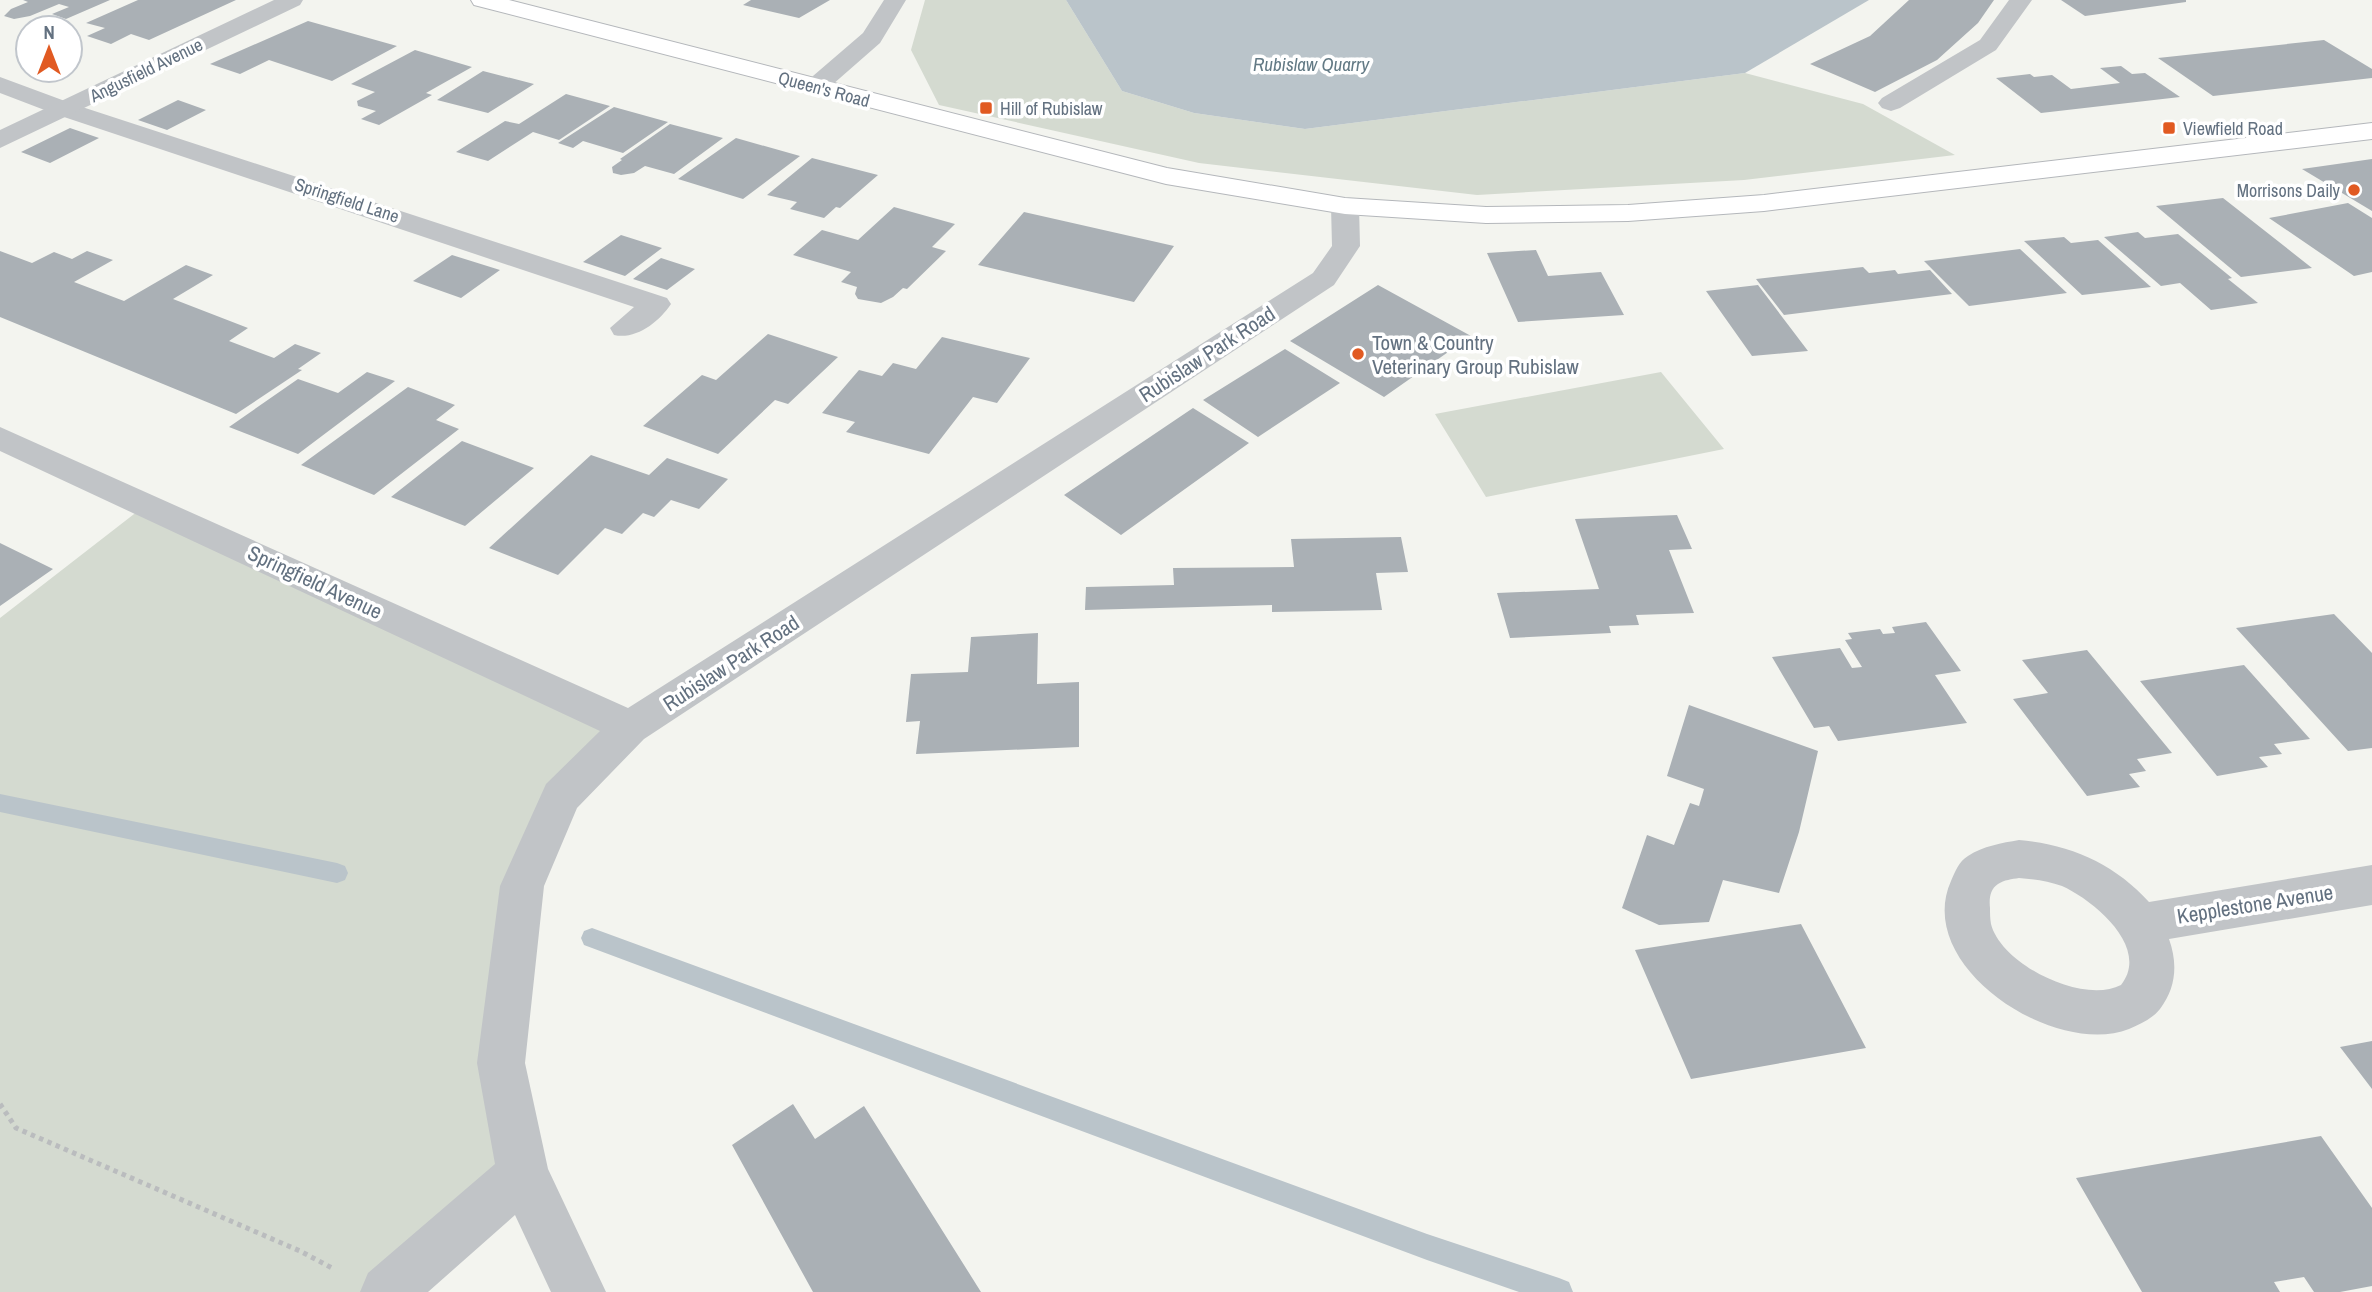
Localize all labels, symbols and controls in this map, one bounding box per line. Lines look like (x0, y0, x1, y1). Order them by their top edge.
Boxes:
north arrow (14, 14, 84, 84)
text: N (43, 19, 55, 45)
street label: Angusfield Avenue (84, 32, 207, 109)
water label: Rubislaw Quarry (1253, 51, 1370, 77)
street label: Queen's Road (775, 65, 873, 113)
place label: Hill of Rubislaw (1000, 96, 1103, 121)
marker: Hill of Rubislaw (978, 100, 994, 116)
place label: Viewfield Road (2183, 116, 2283, 141)
marker: Viewfield Road (2161, 120, 2177, 136)
street label: Springfield Lane (292, 171, 402, 229)
place label: Morrisons Daily (2237, 178, 2341, 203)
marker: Morrisons Daily (2346, 182, 2362, 198)
street label: Rubislaw Park Road (1133, 299, 1281, 409)
place label: Town & Country Veterinary Group Rubislaw (1372, 328, 1579, 381)
marker: Town & Country Veterinary Group Rubislaw (1350, 346, 1366, 362)
street label: Springfield Avenue (243, 538, 387, 626)
street label: Rubislaw Park Road (657, 608, 805, 718)
street label: Kepplestone Avenue (2175, 877, 2335, 931)

